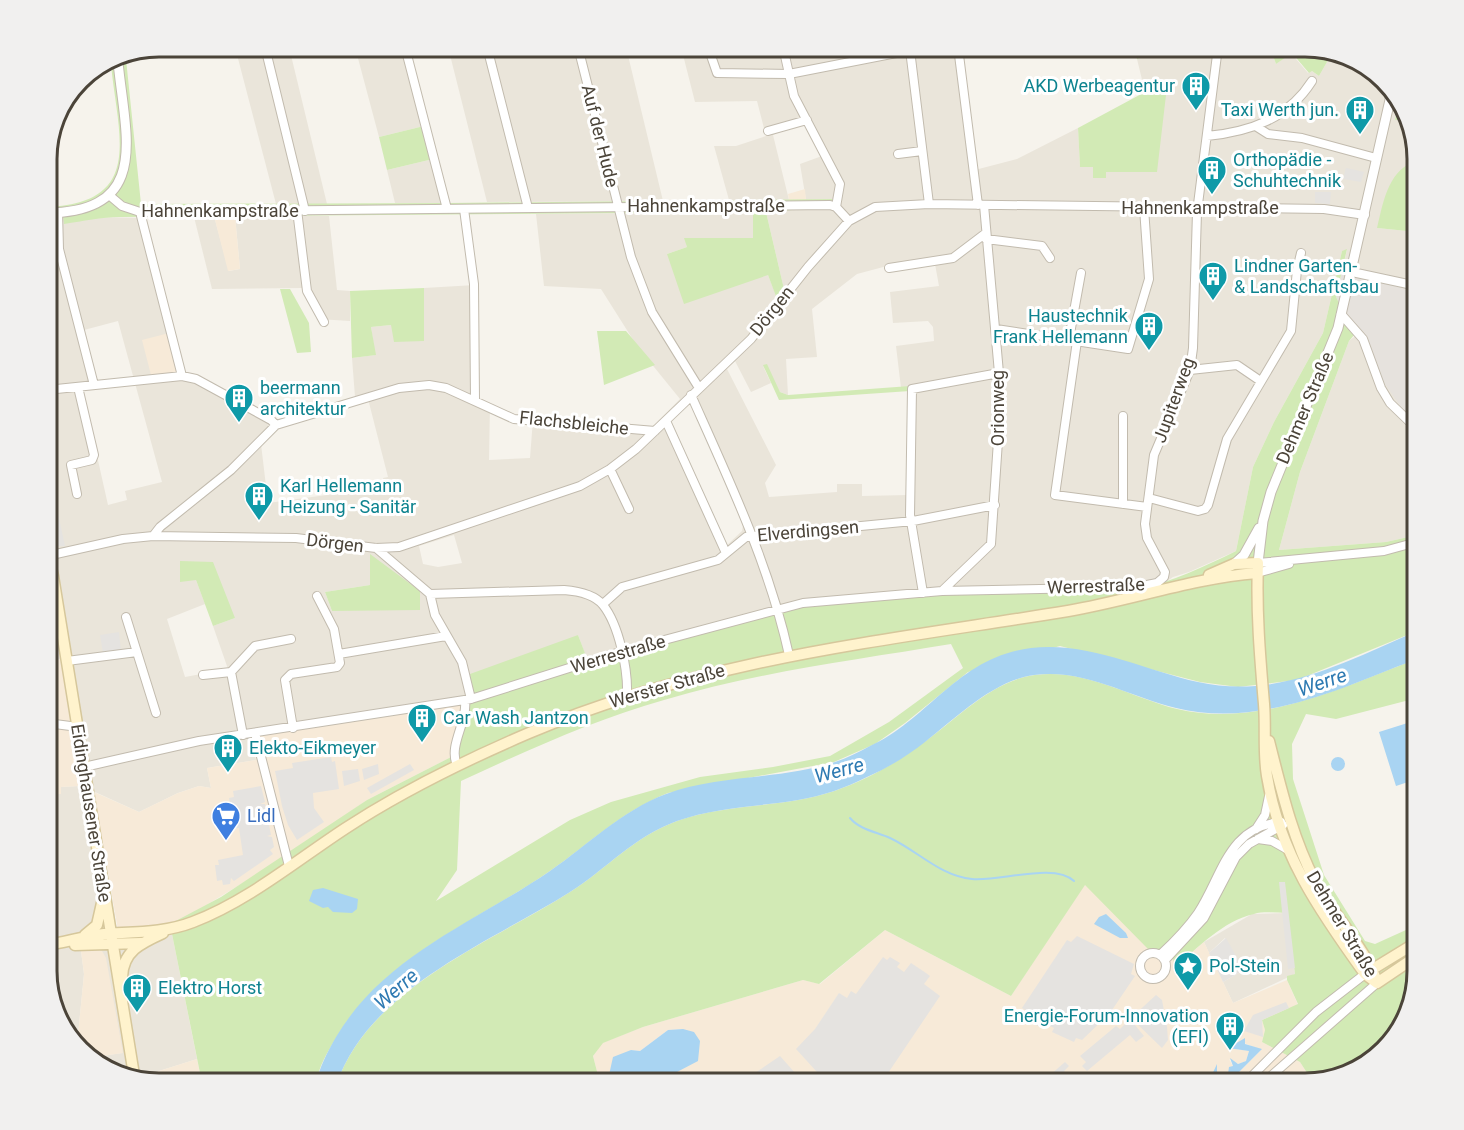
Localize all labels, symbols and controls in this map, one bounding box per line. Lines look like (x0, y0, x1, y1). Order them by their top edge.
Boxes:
building icon: AKD Werbeagentur (1180, 70, 1212, 112)
place label: AKD Werbeagentur (1023, 75, 1175, 96)
street label: Auf der Hude (578, 82, 623, 189)
building icon: Taxi Werth jun. (1344, 94, 1376, 136)
place label: Taxi Werth jun. (1221, 99, 1339, 120)
place label: Orthopädie - Schuhtechnik (1233, 149, 1342, 191)
building icon: Orthopädie - Schuhtechnik (1196, 154, 1228, 196)
street label: Hahnenkampstraße (627, 195, 785, 216)
street label: Hahnenkampstraße (1121, 197, 1279, 218)
street label: Hahnenkampstraße (141, 200, 299, 221)
place label: Lindner Garten- & Landschaftsbau (1234, 255, 1379, 297)
building icon: Lindner Garten- & Landschaftsbau (1197, 260, 1229, 302)
street label: Dörgen (745, 282, 798, 340)
place label: Haustechnik Frank Hellemann (993, 305, 1129, 347)
building icon: Haustechnik Frank Hellemann (1133, 310, 1165, 352)
street label: Dehmer Straße (1272, 349, 1338, 467)
street label: Jupiterweg (1148, 354, 1199, 445)
street label: Orionweg (987, 370, 1008, 446)
place label: beermann architektur (260, 377, 346, 419)
building icon: beermann architektur (223, 382, 255, 424)
street label: Flachsbleiche (518, 406, 630, 439)
place label: Karl Hellemann Heizung - Sanitär (280, 475, 416, 517)
building icon: Karl Hellemann Heizung - Sanitär (243, 480, 275, 522)
street label: Elverdingsen (756, 516, 860, 545)
street label: Dörgen (305, 529, 365, 556)
street label: Werrestraße (1047, 573, 1145, 598)
street label: Werrestraße (568, 630, 668, 677)
street label: Werster Straße (607, 659, 727, 712)
water label: Werre (1294, 662, 1350, 702)
building icon: Car Wash Jantzon (406, 702, 438, 744)
place label: Car Wash Jantzon (443, 707, 589, 728)
street label: Eidinghausener Straße (67, 722, 116, 903)
building icon: Elekto-Eikmeyer (212, 732, 244, 774)
place label: Elekto-Eikmeyer (249, 737, 376, 758)
water label: Werre (812, 752, 866, 788)
supermarket icon: Lidl (210, 800, 242, 842)
place label: Lidl (247, 805, 276, 826)
street label: Dehmer Straße (1303, 867, 1382, 980)
place icon: Pol-Stein (1172, 950, 1204, 992)
place label: Pol-Stein (1209, 955, 1280, 976)
water label: Werre (369, 963, 423, 1015)
building icon: Elektro Horst (121, 972, 153, 1014)
place label: Elektro Horst (158, 977, 262, 998)
place label: Energie-Forum-Innovation (EFI) (1004, 1005, 1209, 1048)
building icon: Energie-Forum-Innovation (EFI) (1214, 1010, 1246, 1052)

